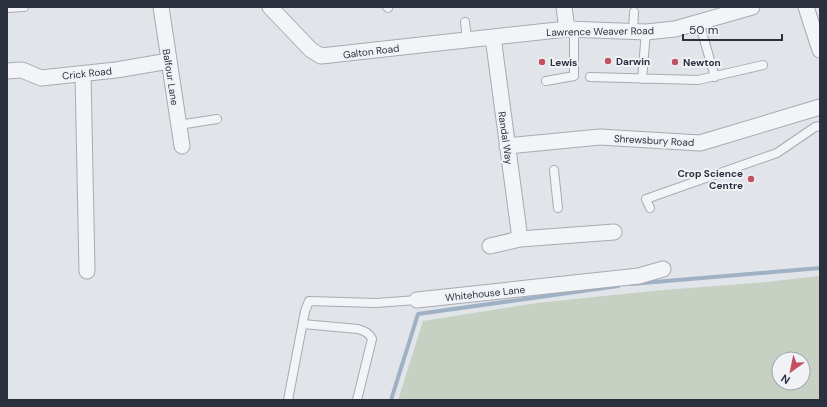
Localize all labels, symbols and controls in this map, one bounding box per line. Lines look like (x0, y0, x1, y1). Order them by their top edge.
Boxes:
scale bar (683, 16, 782, 42)
text: 50 m (689, 22, 718, 38)
street label: Lawrence Weaver Road (546, 24, 654, 39)
street label: Galton Road (342, 42, 400, 61)
street label: Balfour Lane (160, 48, 181, 107)
place label: Darwin (616, 55, 650, 68)
place label: Lewis (550, 56, 577, 69)
marker: Darwin (603, 56, 613, 66)
place label: Newton (683, 56, 721, 69)
marker: Lewis (537, 57, 547, 67)
marker: Newton (670, 57, 680, 67)
street label: Crick Road (62, 64, 113, 83)
street label: Randal Way (495, 111, 516, 166)
street label: Shrewsbury Road (613, 132, 694, 149)
place label: Crop Science Centre (677, 167, 743, 192)
marker: Crop Science Centre (746, 174, 756, 184)
street label: Whitehouse Lane (444, 283, 526, 304)
north arrow (771, 351, 811, 391)
text: N (778, 371, 793, 387)

